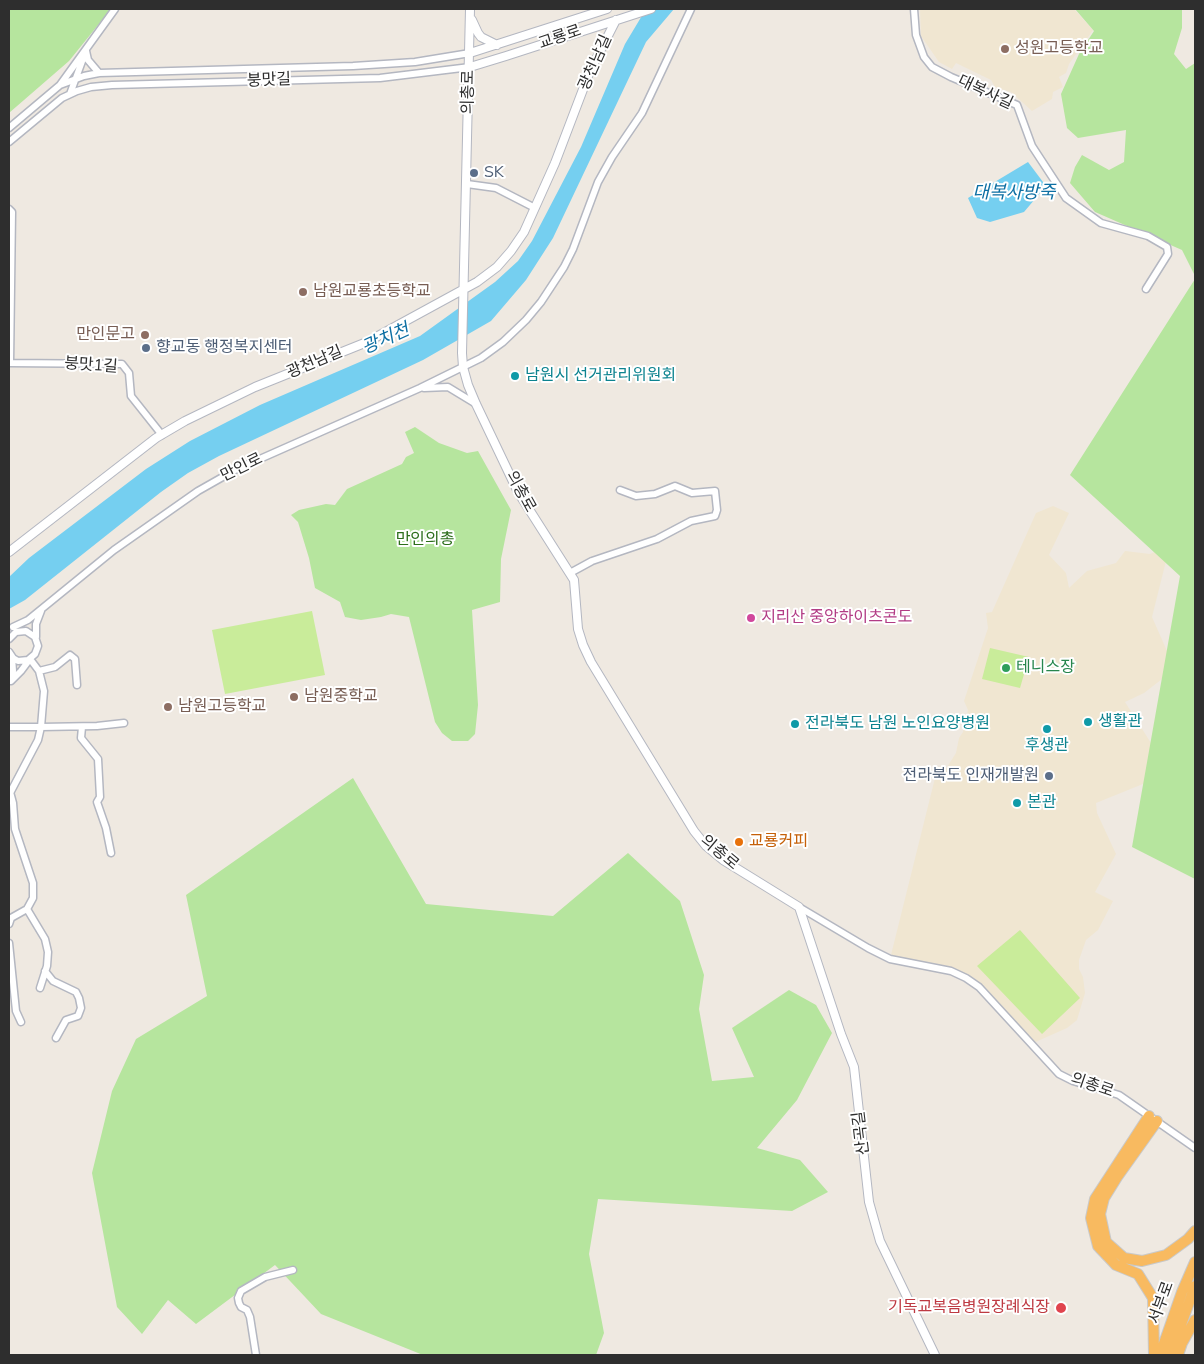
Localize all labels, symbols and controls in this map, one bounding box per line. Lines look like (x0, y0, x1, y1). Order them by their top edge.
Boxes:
street label: 교룡로 (536, 22, 584, 54)
street label: 광천남길 (575, 32, 617, 94)
place label: 성원고등학교 (1015, 39, 1103, 59)
marker: 성원고등학교 (999, 43, 1011, 55)
street label: 의총로 (459, 70, 479, 114)
street label: 붕맛길 (247, 71, 291, 91)
street label: 대복사길 (954, 72, 1016, 114)
place label: SK (484, 163, 504, 183)
marker: SK (468, 167, 480, 179)
water label: 대복사방죽 (973, 183, 1055, 205)
place label: 남원교룡초등학교 (313, 282, 431, 302)
marker: 남원교룡초등학교 (297, 286, 309, 298)
water label: 광치천 (359, 320, 413, 360)
place label: 만인문고 (76, 325, 135, 345)
marker: 만인문고 (139, 329, 151, 341)
place label: 향교동 행정복지센터 (156, 338, 293, 358)
marker: 향교동 행정복지센터 (140, 342, 152, 354)
street label: 광천남길 (284, 343, 346, 383)
street label: 붕맛1길 (64, 355, 118, 377)
place label: 남원시 선거관리위원회 (525, 366, 676, 386)
marker: 남원시 선거관리위원회 (509, 370, 521, 382)
street label: 만인로 (218, 450, 266, 486)
street label: 의총로 (501, 468, 539, 516)
park label: 만인의총 (396, 530, 454, 550)
place label: 지리산 중앙하이츠콘도 (761, 608, 912, 628)
marker: 지리산 중앙하이츠콘도 (745, 612, 757, 624)
place label: 테니스장 (1016, 658, 1075, 678)
marker: 테니스장 (1000, 662, 1012, 674)
place label: 남원중학교 (304, 687, 378, 707)
marker: 남원중학교 (288, 691, 300, 703)
place label: 남원고등학교 (178, 697, 266, 717)
marker: 남원고등학교 (162, 701, 174, 713)
place label: 생활관 (1098, 712, 1142, 732)
place label: 전라북도 남원 노인요양병원 (805, 714, 990, 734)
marker: 생활관 (1082, 716, 1094, 728)
marker: 전라북도 남원 노인요양병원 (789, 718, 801, 730)
marker: 후생관 (1041, 723, 1053, 735)
place label: 후생관 (1025, 736, 1069, 756)
place label: 전라북도 인재개발원 (902, 766, 1039, 786)
marker: 전라북도 인재개발원 (1043, 770, 1055, 782)
place label: 본관 (1027, 793, 1056, 813)
marker: 본관 (1011, 797, 1023, 809)
street label: 의총로 (696, 831, 742, 875)
place label: 교룡커피 (749, 832, 808, 852)
marker: 교룡커피 (733, 836, 745, 848)
street label: 의총로 (1068, 1070, 1116, 1102)
street label: 산곡길 (850, 1110, 874, 1156)
street label: 서부로 (1145, 1279, 1179, 1327)
place label: 기독교복음병원장례식장 (888, 1298, 1050, 1318)
marker: 기독교복음병원장례식장 (1054, 1301, 1068, 1315)

